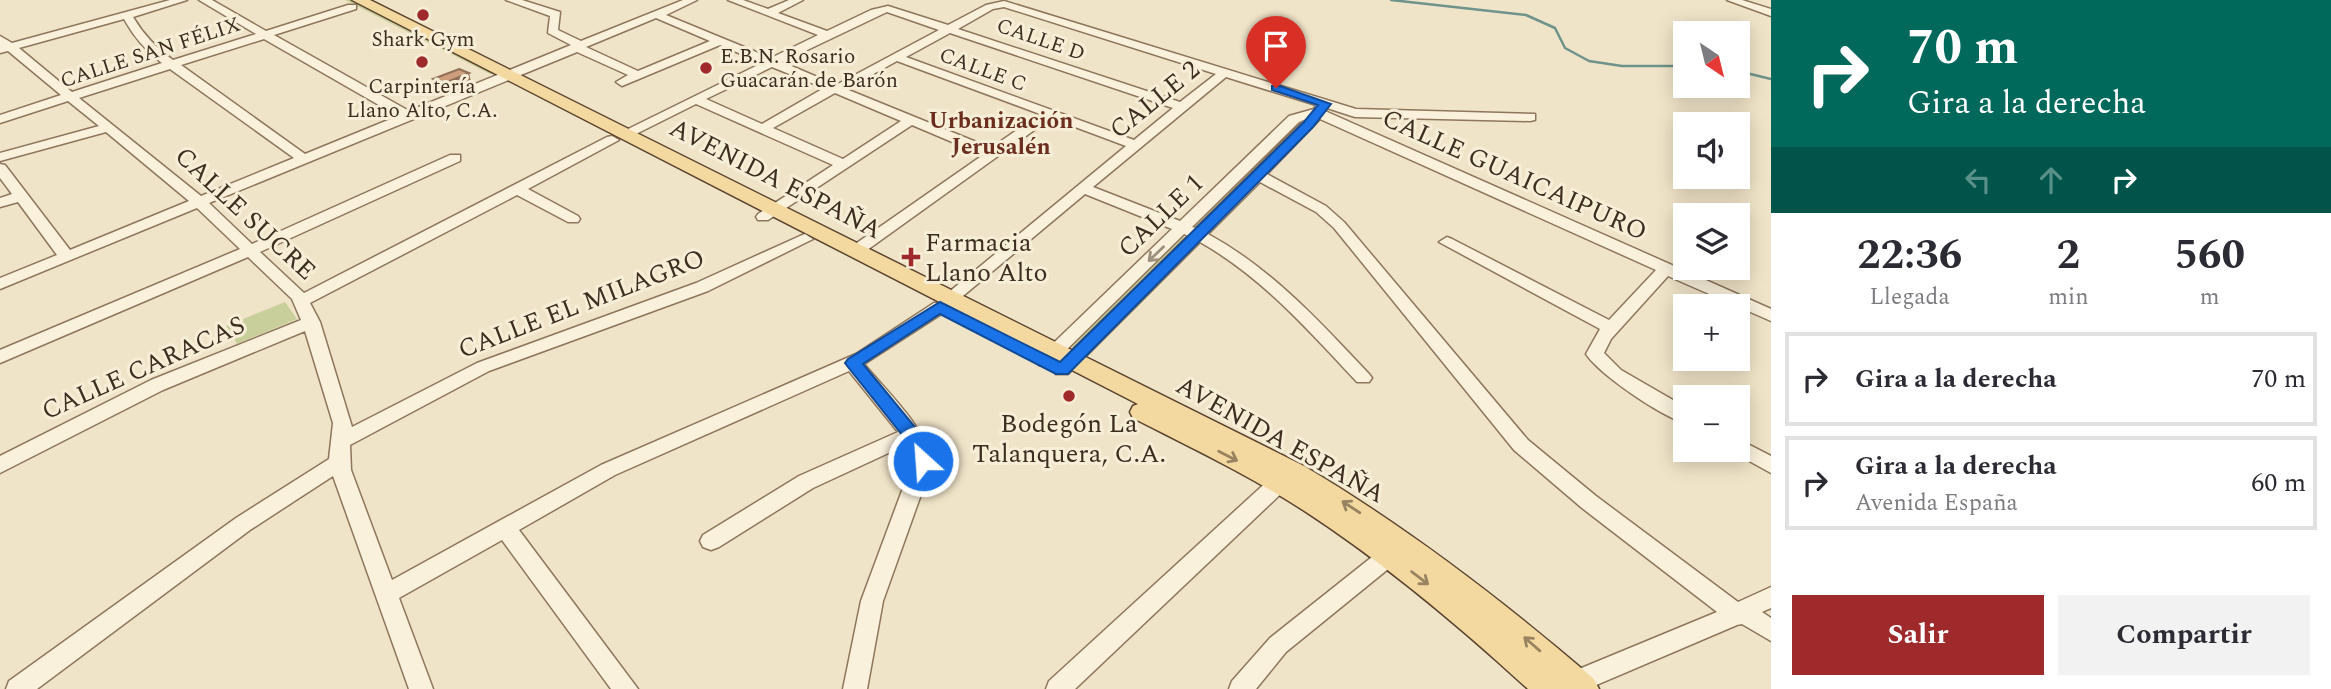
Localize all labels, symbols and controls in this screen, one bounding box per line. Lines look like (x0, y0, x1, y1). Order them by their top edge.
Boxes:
marker: Shark Gym (415, 7, 431, 23)
street label: CALLE SAN FÉLIX (56, 9, 245, 97)
street label: CALLE D (992, 10, 1089, 70)
text: 70 m (1907, 11, 2018, 86)
pin (1246, 16, 1306, 88)
north arrow (1673, 21, 1750, 98)
map controls (1673, 21, 1750, 462)
place label: Shark Gym (371, 24, 475, 56)
icon: arrive (1257, 27, 1295, 65)
icon: right (1792, 28, 1883, 119)
street label: CALLE C (934, 39, 1031, 101)
place label: E.B.N. Rosario Guacarán de Barón (720, 41, 898, 97)
street label: CALLE 2 (1101, 51, 1209, 149)
marker: Carpintería Llano Alto, C.A. (414, 54, 430, 70)
marker: E.B.N. Rosario Guacarán de Barón (698, 60, 714, 76)
place label: Carpintería Llano Alto, C.A. (347, 71, 497, 127)
text: Gira a la derecha (1907, 79, 2146, 128)
street label: CALLE GUAICAIPURO (1376, 98, 1654, 251)
district label: Urbanización Jerusalén (929, 104, 1073, 165)
street label: AVENIDA ESPAÑA (662, 108, 889, 250)
button: sound (1673, 112, 1750, 189)
street label: CALLE SUCRE (165, 137, 325, 290)
icon: left (1959, 161, 1997, 199)
icon: ahead (2032, 161, 2070, 199)
icon: right (2105, 161, 2143, 199)
street label: CALLE 1 (1108, 164, 1213, 267)
button: layers (1673, 203, 1750, 280)
place label: Farmacia Llano Alto (925, 223, 1048, 293)
text: 22:36 (1857, 224, 1962, 287)
text: 2 (2057, 224, 2080, 287)
text: 560 (2174, 224, 2245, 287)
street label: CALLE EL MILAGRO (452, 238, 711, 369)
one-way arrow (1148, 245, 1165, 262)
marker: Farmacia Llano Alto (903, 249, 919, 265)
text: Llegada (1870, 280, 1950, 315)
text: min (2048, 280, 2089, 315)
text: m (2200, 280, 2220, 315)
button: + (1673, 294, 1750, 371)
street label: CALLE CARACAS (35, 305, 252, 431)
text: Gira a la derecha (1855, 359, 2057, 399)
text: 70 m (2251, 359, 2306, 399)
icon: right (1796, 360, 1834, 398)
street label: AVENIDA ESPAÑA (1169, 366, 1393, 514)
button: − (1673, 385, 1750, 462)
marker: Bodegón La Talanquera, C.A. (1061, 388, 1077, 404)
place label: Bodegón La Talanquera, C.A. (972, 404, 1166, 474)
position arrow (886, 424, 960, 498)
text: Gira a la derecha (1855, 446, 2057, 486)
one-way arrow (1217, 450, 1238, 463)
text: 60 m (2251, 463, 2306, 503)
icon: right (1796, 464, 1834, 502)
text: Avenida España (1855, 486, 2018, 521)
one-way arrow (1342, 499, 1361, 514)
one-way arrow (1410, 570, 1429, 585)
button: Salir (1792, 595, 2044, 675)
button: Compartir (2058, 595, 2310, 675)
one-way arrow (1523, 636, 1541, 652)

